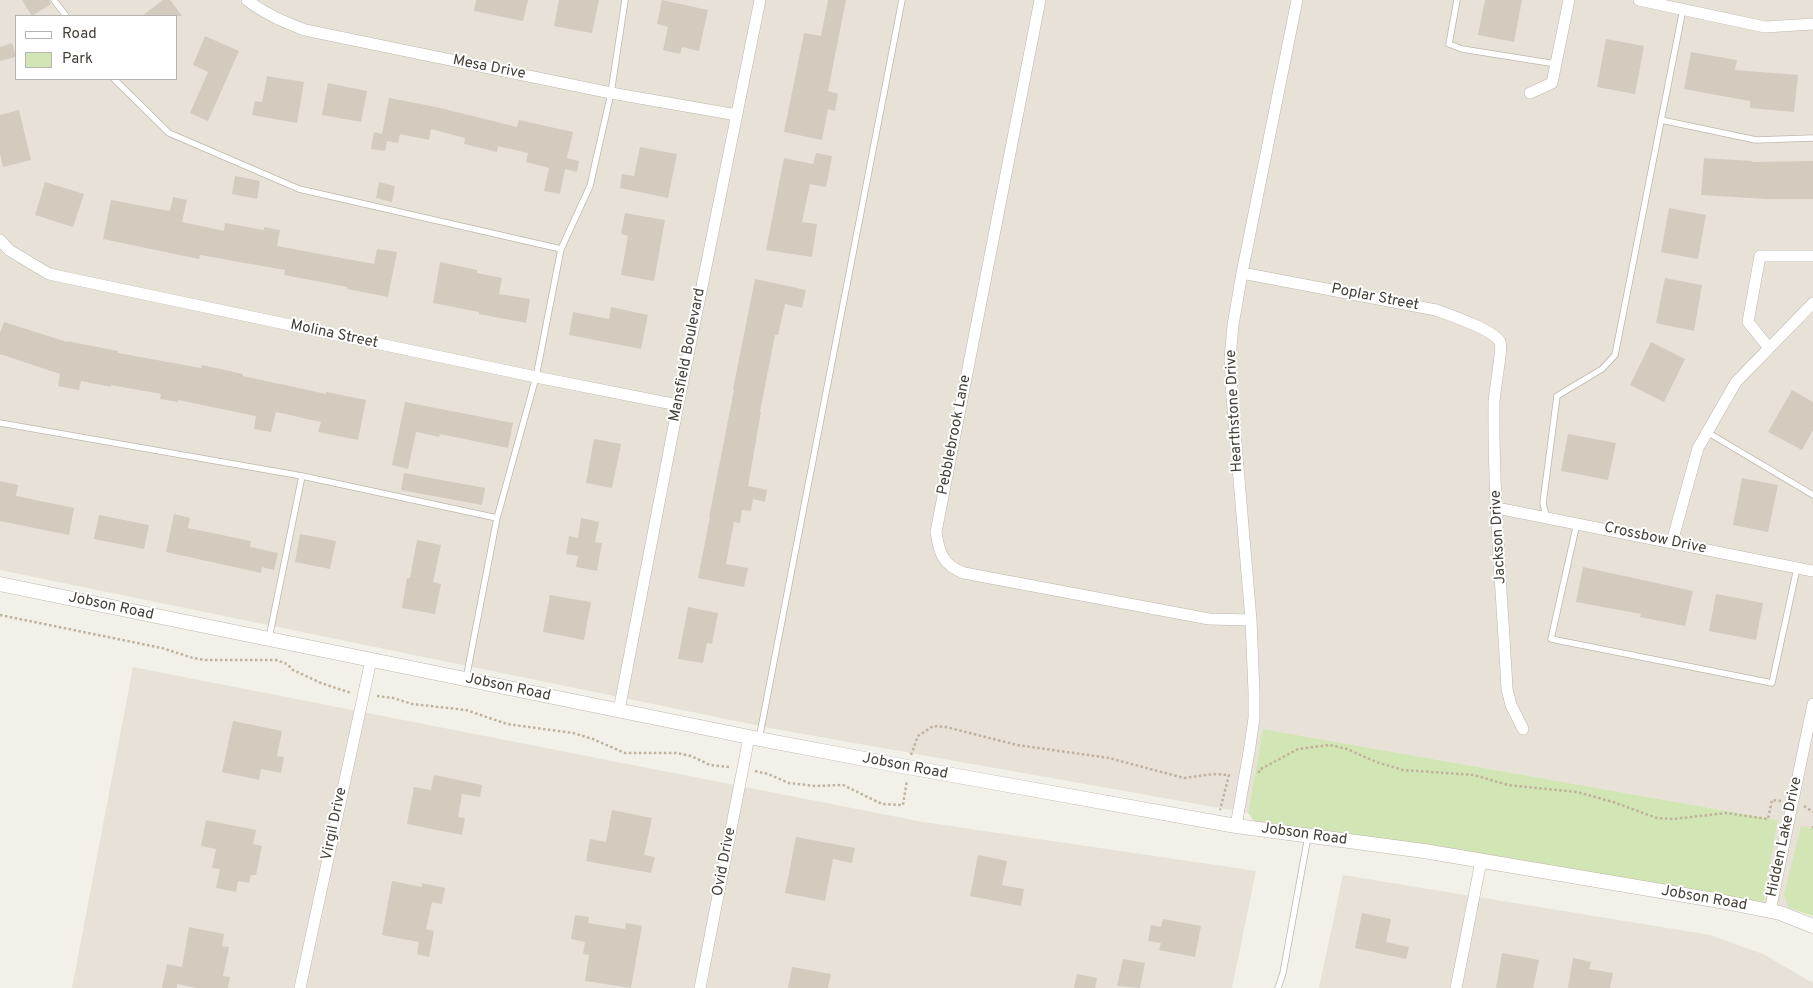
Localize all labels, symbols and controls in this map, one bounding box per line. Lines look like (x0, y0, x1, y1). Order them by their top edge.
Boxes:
legend (15, 15, 178, 80)
text: Road (62, 25, 97, 44)
text: Park (62, 50, 93, 69)
street label: Mesa Drive (451, 52, 527, 84)
street label: Poplar Street (1330, 281, 1420, 315)
street label: Mansfield Boulevard (666, 287, 710, 423)
street label: Molina Street (288, 317, 380, 353)
street label: Hearthstone Drive (1223, 349, 1247, 473)
street label: Pebblebrook Lane (935, 373, 975, 497)
street label: Jackson Drive (1488, 490, 1510, 584)
street label: Crossbow Drive (1602, 519, 1708, 559)
street label: Jobson Road (67, 589, 155, 625)
street label: Jobson Road (464, 670, 552, 706)
street label: Jobson Road (861, 750, 949, 784)
street label: Hidden Lake Drive (1763, 775, 1807, 899)
street label: Virgil Drive (318, 786, 352, 862)
street label: Jobson Road (1260, 820, 1348, 850)
street label: Ovid Drive (710, 826, 740, 898)
street label: Jobson Road (1660, 883, 1748, 915)

